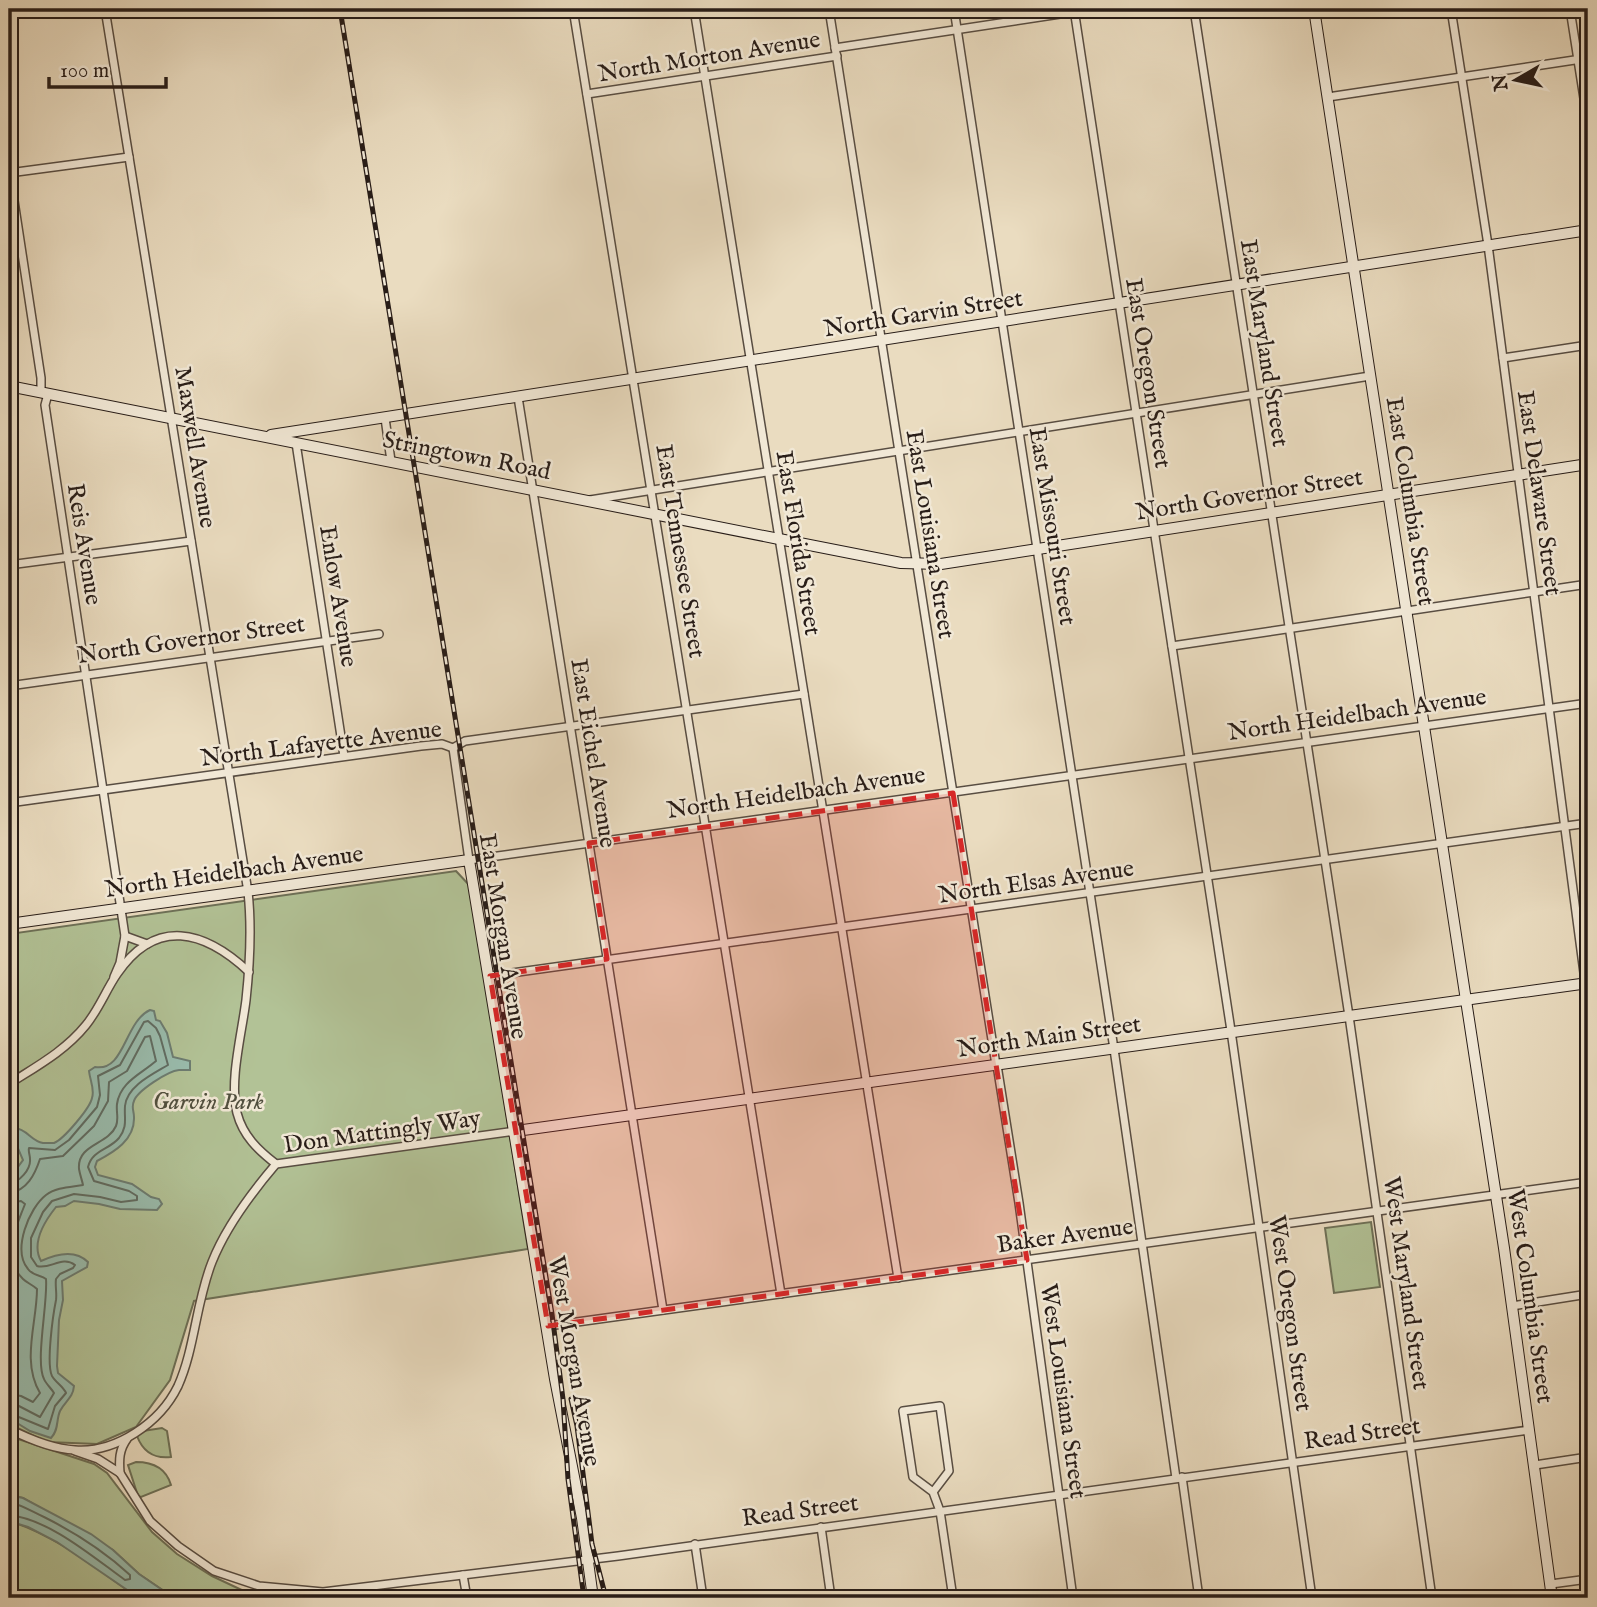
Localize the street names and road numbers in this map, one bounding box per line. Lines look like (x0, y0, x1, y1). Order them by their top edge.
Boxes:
street label: North Morton Avenue (596, 25, 822, 90)
street label: East Maryland Street (1232, 237, 1295, 449)
street label: East Oregon Street (1117, 276, 1178, 471)
street label: North Garvin Street (822, 283, 1025, 346)
street label: Maxwell Avenue (166, 364, 223, 530)
street label: East Delaware Street (1509, 389, 1568, 598)
street label: East Columbia Street (1378, 395, 1441, 608)
street label: Stringtown Road (380, 425, 554, 488)
street label: East Missouri Street (1021, 425, 1082, 628)
street label: East Louisiana Street (898, 428, 961, 641)
street label: East Tennessee Street (647, 442, 712, 660)
street label: East Florida Street (768, 449, 827, 638)
street label: North Governor Street (1133, 462, 1365, 529)
street label: Reis Avenue (59, 481, 108, 607)
street label: Enlow Avenue (311, 523, 364, 669)
street label: North Governor Street (75, 609, 307, 672)
street label: East Eichel Avenue (562, 656, 623, 850)
street label: North Heidelbach Avenue (1226, 682, 1489, 749)
street label: North Lafayette Avenue (199, 714, 444, 775)
street label: North Heidelbach Avenue (665, 760, 928, 827)
street label: East Morgan Avenue (471, 831, 534, 1041)
street label: North Heidelbach Avenue (103, 839, 366, 906)
street label: North Elsas Avenue (936, 853, 1136, 912)
street label: North Main Street (955, 1009, 1143, 1066)
street label: Don Mattingly Way (282, 1103, 483, 1162)
street label: West Maryland Street (1375, 1174, 1436, 1392)
street label: West Columbia Street (1499, 1187, 1560, 1405)
street label: Baker Avenue (995, 1212, 1135, 1261)
street label: West Oregon Street (1260, 1213, 1319, 1413)
street label: West Morgan Avenue (540, 1254, 607, 1469)
street label: West Louisiana Street (1032, 1282, 1093, 1501)
street label: Read Street (1302, 1411, 1422, 1458)
street label: Read Street (740, 1488, 860, 1535)

